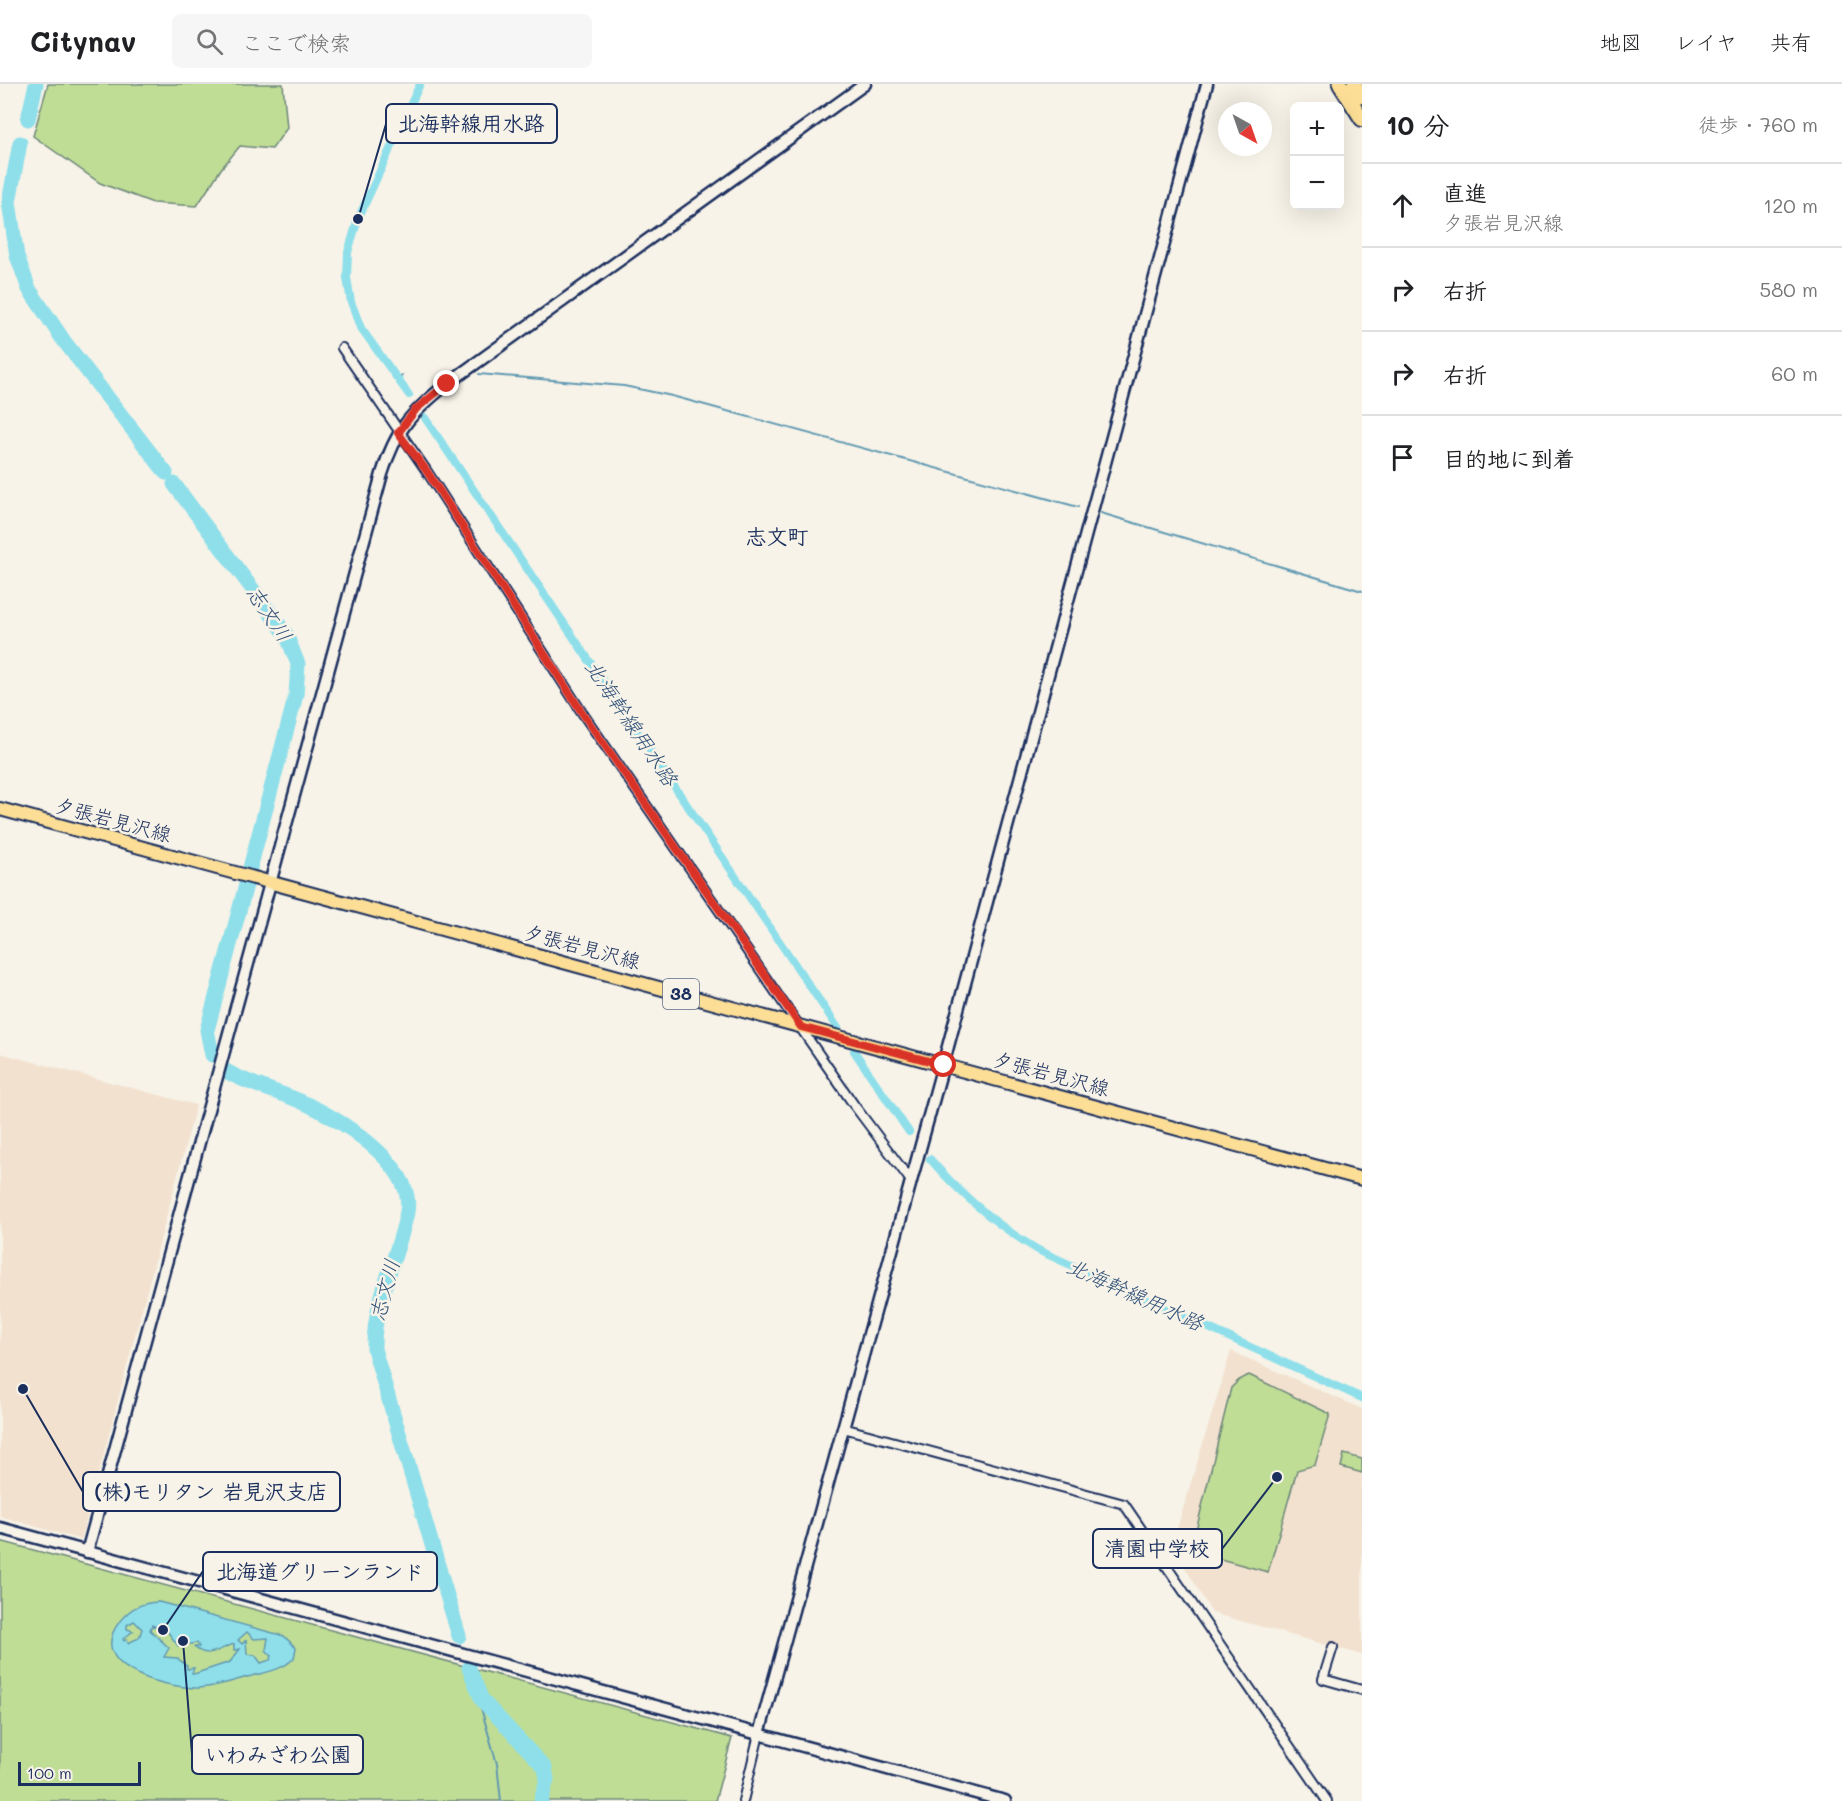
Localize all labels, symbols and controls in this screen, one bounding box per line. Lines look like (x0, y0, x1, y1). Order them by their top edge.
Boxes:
search box (172, 14, 592, 68)
text: Citynav (30, 23, 136, 59)
icon: search (193, 25, 226, 58)
text: ここで検索 (241, 28, 351, 57)
text: 地図 (1600, 28, 1642, 55)
text: レイヤ (1675, 28, 1737, 55)
text: 共有 (1770, 28, 1812, 55)
north arrow (1218, 102, 1272, 156)
map controls (1290, 102, 1344, 210)
button: + (1290, 102, 1344, 156)
callout: 北海幹線用水路 (386, 104, 557, 143)
text: 10 分 (1386, 108, 1450, 142)
text: 北海幹線用水路 (398, 109, 545, 136)
text: 徒歩 · 760 m (1699, 111, 1818, 137)
button: − (1290, 156, 1344, 210)
text: 直進 (1443, 178, 1487, 207)
icon: ahead (1386, 189, 1419, 222)
text: 120 m (1763, 192, 1818, 218)
text: 夕張岩見沢線 (1443, 209, 1563, 235)
icon: right (1386, 273, 1419, 306)
text: 右折 (1443, 276, 1487, 305)
text: 580 m (1760, 276, 1818, 302)
icon: right (1386, 357, 1419, 390)
text: 右折 (1443, 360, 1487, 389)
text: 60 m (1771, 360, 1818, 386)
route end (433, 370, 459, 396)
icon: arrive (1386, 441, 1419, 474)
text: 目的地に到着 (1443, 444, 1575, 473)
district label: 志文町 (746, 522, 809, 549)
water label: 志文川 (241, 579, 299, 647)
water label: 北海幹線用水路 (580, 654, 685, 791)
street label: 夕張岩見沢線 (52, 791, 175, 847)
street label: 夕張岩見沢線 (521, 918, 644, 974)
road number: 38 (663, 979, 699, 1009)
street label: 夕張岩見沢線 (990, 1045, 1113, 1101)
route start (930, 1051, 956, 1077)
water label: 北海幹線用水路 (1063, 1251, 1209, 1336)
water label: 志文川 (362, 1256, 405, 1324)
callout: (株)モリタン 岩見沢支店 (83, 1472, 340, 1511)
text: (株)モリタン 岩見沢支店 (94, 1477, 328, 1504)
callout: 清園中学校 (1093, 1529, 1222, 1568)
text: 清園中学校 (1105, 1534, 1210, 1561)
callout: 北海道グリーンランド (203, 1552, 437, 1591)
text: 北海道グリーンランド (216, 1557, 424, 1584)
callout: いわみざわ公園 (192, 1735, 363, 1774)
text: いわみざわ公園 (205, 1740, 351, 1767)
scale bar (18, 1759, 141, 1786)
text: 100 m (27, 1762, 72, 1783)

